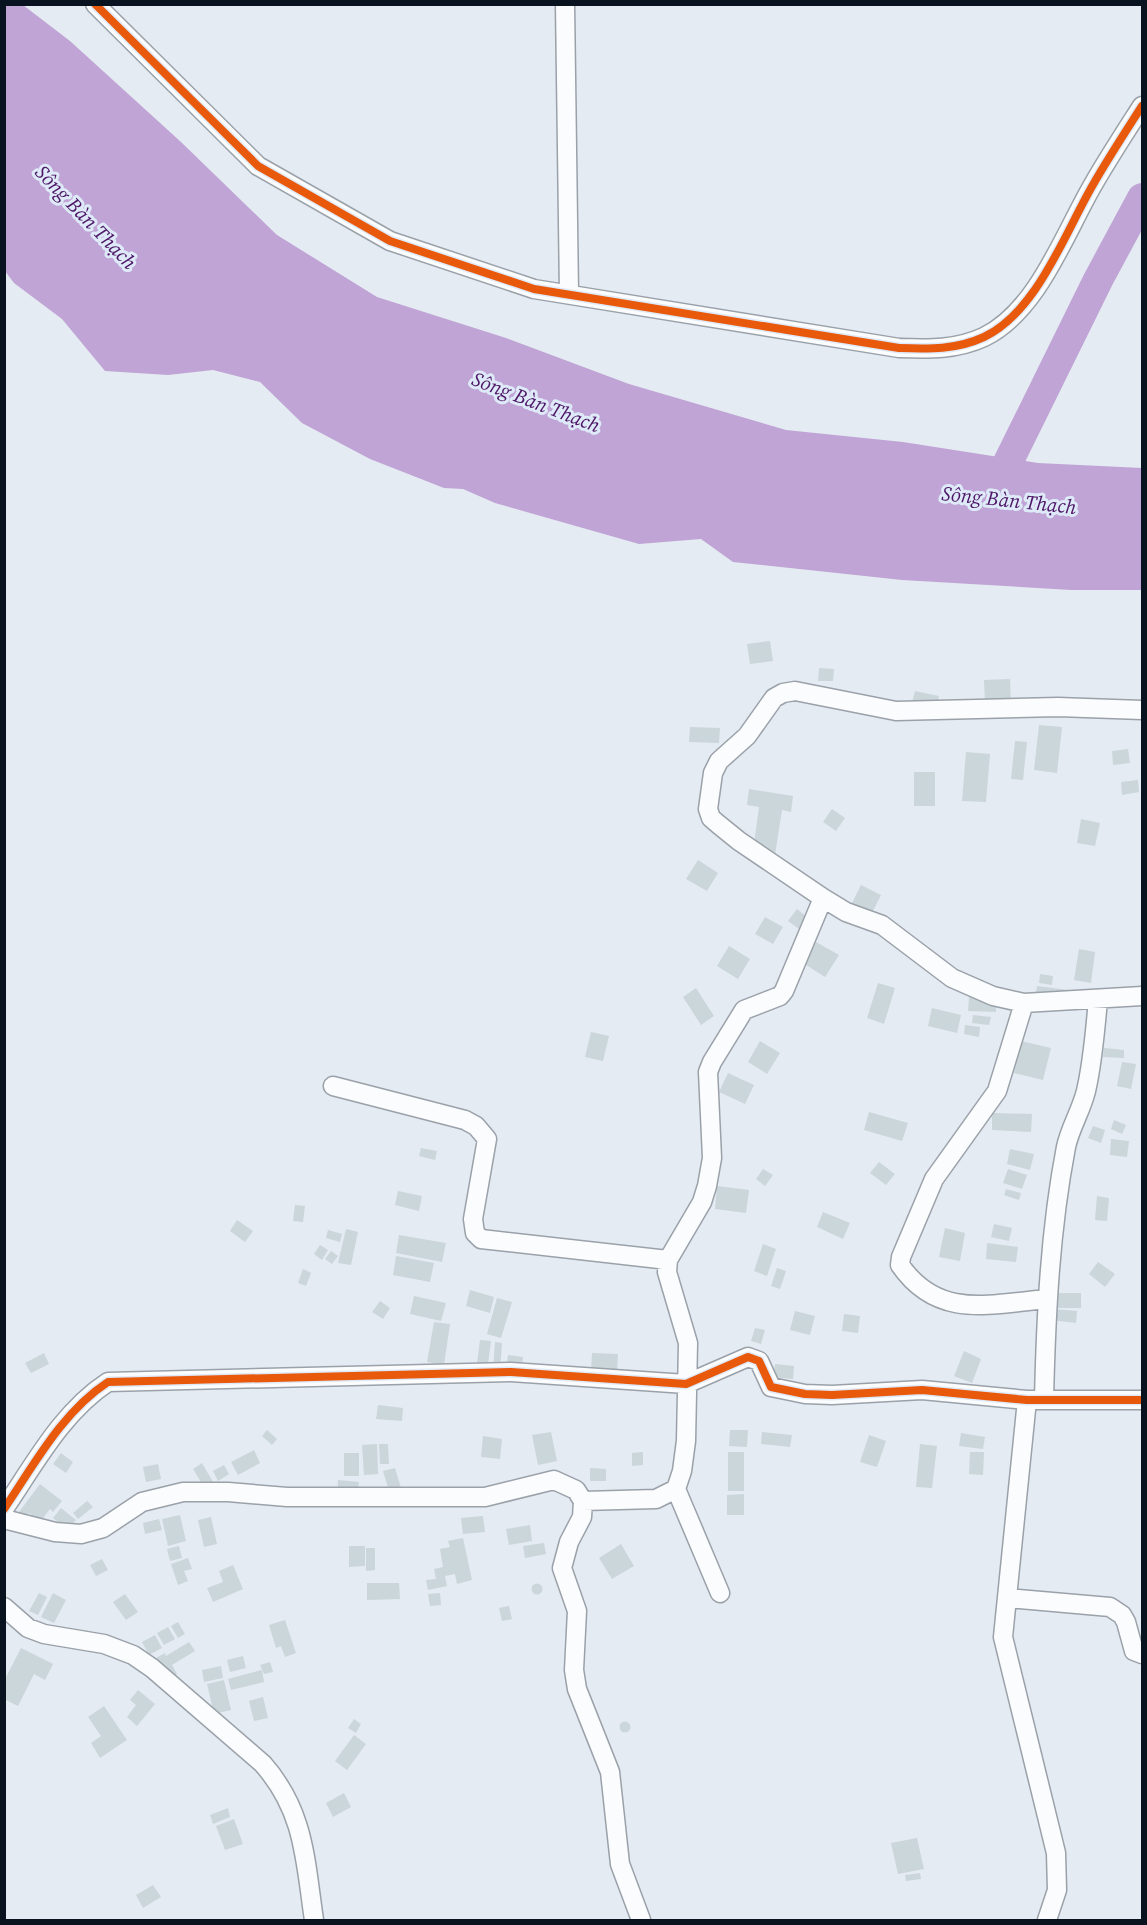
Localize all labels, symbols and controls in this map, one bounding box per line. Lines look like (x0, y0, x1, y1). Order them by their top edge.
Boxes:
water label: Sông Bàn Thạch (29, 159, 143, 275)
water label: Sông Bàn Thạch (468, 365, 604, 439)
water label: Sông Bàn Thạch (940, 479, 1078, 521)

